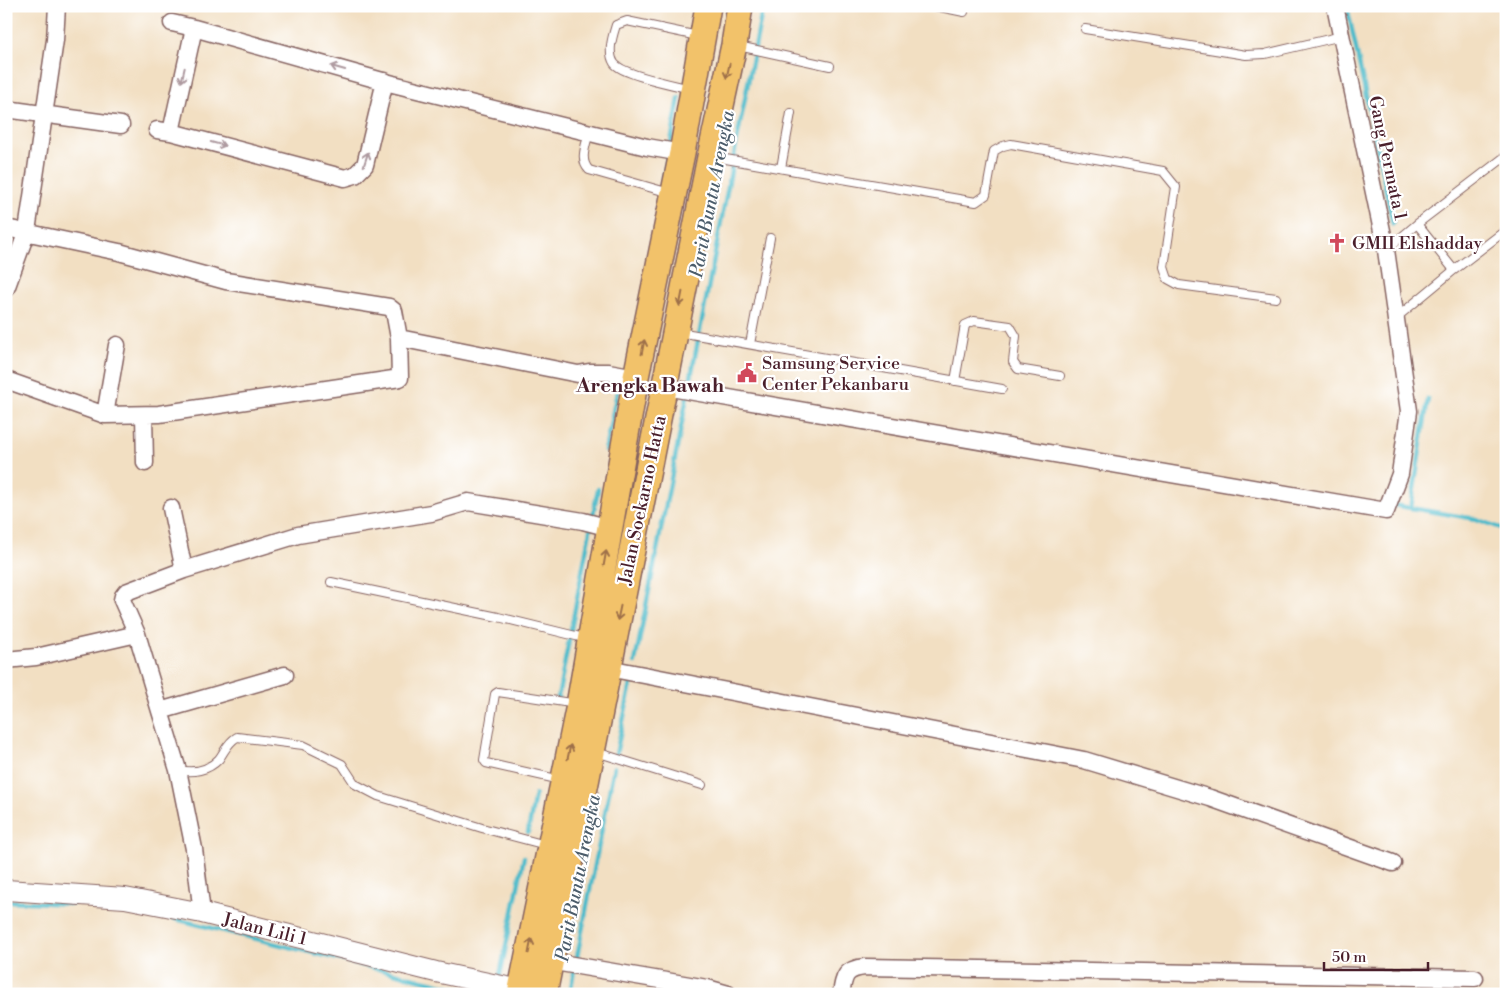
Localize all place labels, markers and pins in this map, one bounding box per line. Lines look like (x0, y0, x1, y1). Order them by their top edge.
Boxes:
church icon: GMII Elshadday (1326, 232, 1348, 254)
place label: GMII Elshadday (1352, 232, 1482, 255)
place label: Samsung Service Center Pekanbaru (762, 352, 910, 396)
public building icon: Samsung Service Center Pekanbaru (736, 362, 758, 384)

